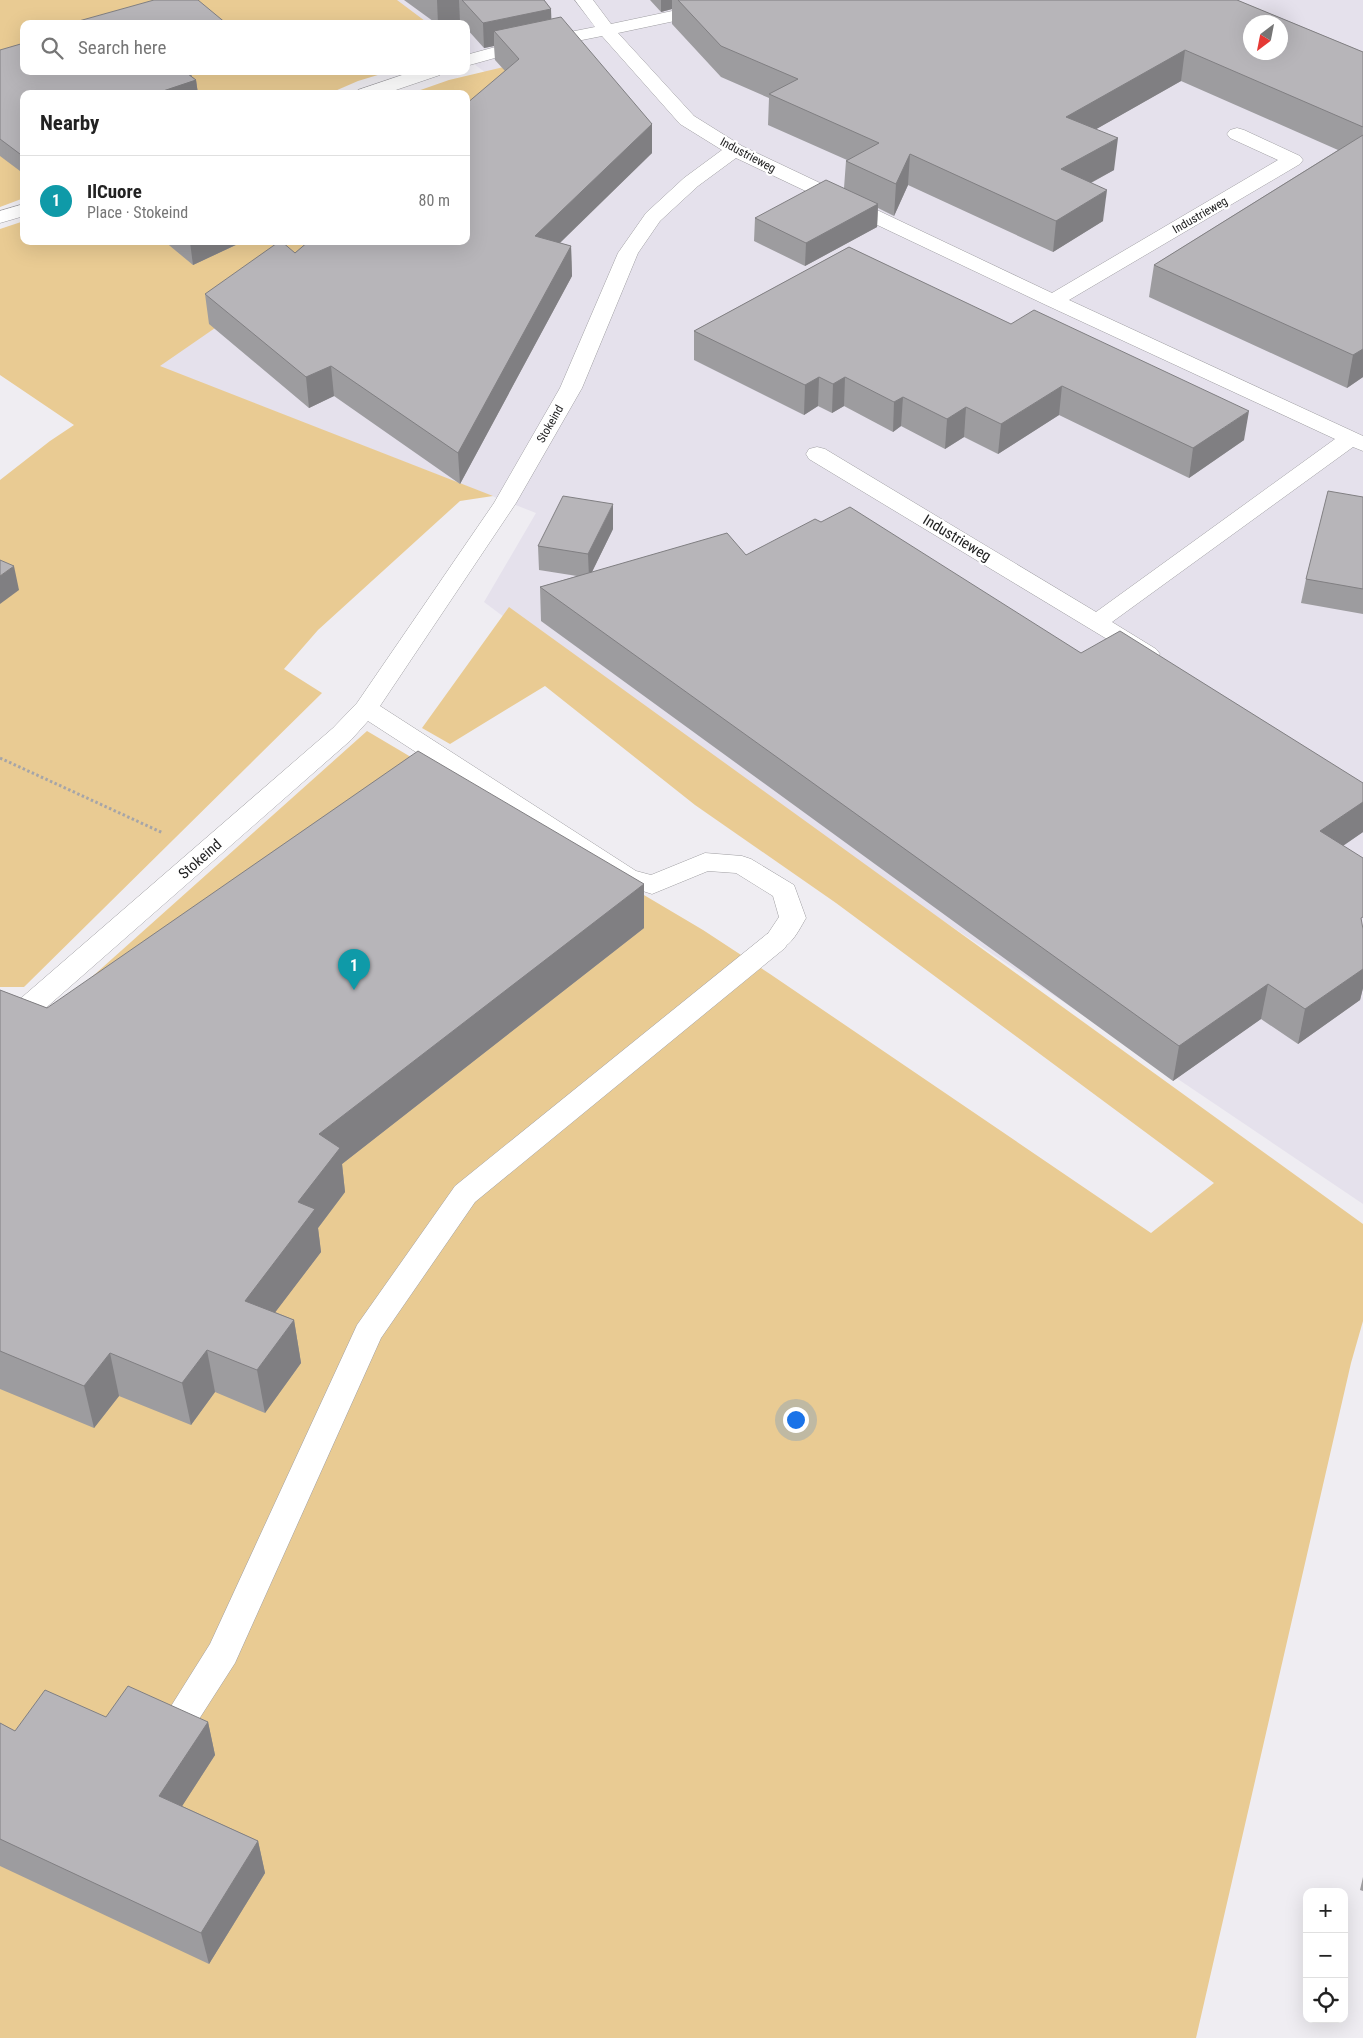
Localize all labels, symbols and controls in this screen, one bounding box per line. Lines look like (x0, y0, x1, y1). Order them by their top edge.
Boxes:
north arrow (1243, 15, 1288, 60)
search box (20, 20, 470, 75)
icon: search (38, 34, 66, 62)
text: Search here (78, 36, 166, 59)
text: Nearby (40, 111, 99, 135)
street label: Industrieweg (718, 135, 778, 176)
text: IlCuore (87, 180, 142, 203)
text: 1 (52, 191, 60, 210)
text: 80 m (418, 191, 450, 210)
street label: Industrieweg (1170, 194, 1230, 236)
text: Place · Stokeind (87, 203, 188, 222)
street label: Stokeind (534, 403, 566, 445)
street label: Industrieweg (920, 511, 994, 565)
street label: Stokeind (175, 835, 225, 883)
pin: 1 (338, 949, 370, 990)
your location (783, 1407, 809, 1433)
map controls (1303, 1888, 1348, 2023)
button: + (1303, 1888, 1348, 1933)
button: − (1303, 1933, 1348, 1978)
button: locate (1303, 1978, 1348, 2023)

